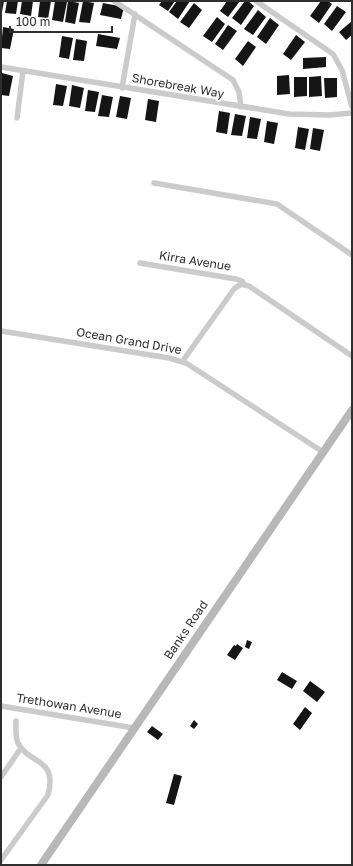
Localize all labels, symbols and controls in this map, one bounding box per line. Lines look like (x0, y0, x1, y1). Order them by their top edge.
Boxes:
scale bar (10, 8, 112, 34)
text: 100 m (16, 14, 50, 29)
street label: Shorebreak Way (131, 70, 226, 101)
street label: Kirra Avenue (158, 247, 232, 274)
street label: Ocean Grand Drive (75, 324, 183, 357)
street label: Banks Road (160, 597, 211, 662)
street label: Trethowan Avenue (15, 690, 123, 721)

